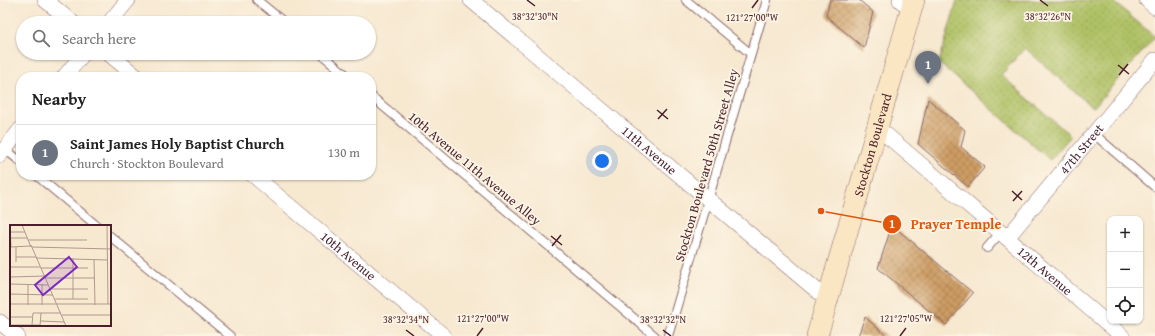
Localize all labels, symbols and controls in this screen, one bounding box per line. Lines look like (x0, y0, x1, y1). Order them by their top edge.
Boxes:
text: 38°32'30"N (512, 9, 558, 24)
text: 38°32'26"N (1025, 9, 1071, 24)
text: 121°27'00"W (726, 10, 779, 25)
search box (16, 16, 376, 60)
icon: search (30, 27, 52, 49)
text: Search here (62, 28, 136, 49)
pin: 1 (915, 51, 941, 84)
street label: Stockton Boulevard 50th Street Alley (670, 66, 743, 264)
text: Nearby (32, 86, 86, 111)
street label: Stockton Boulevard (849, 91, 897, 199)
street label: 10th Avenue 11th Avenue Alley (404, 107, 545, 230)
street label: 47th Street (1055, 120, 1108, 178)
street label: 11th Avenue (617, 121, 681, 179)
text: Saint James Holy Baptist Church (70, 133, 284, 154)
text: 1 (42, 143, 48, 162)
text: 130 m (328, 143, 360, 162)
your location (592, 151, 612, 171)
text: Church · Stockton Boulevard (70, 154, 224, 173)
callout: Prayer Temple (882, 211, 1009, 237)
text: Prayer Temple (911, 214, 1001, 234)
text: 1 (889, 215, 895, 232)
map controls (1107, 216, 1143, 324)
button: + (1107, 216, 1143, 252)
inset map (10, 225, 111, 326)
street label: 10th Avenue (316, 227, 380, 285)
street label: 12th Avenue (1013, 242, 1077, 300)
button: − (1107, 252, 1143, 288)
button: locate (1107, 288, 1143, 324)
text: 121°27'00"W (457, 311, 510, 326)
text: 121°27'05"W (880, 311, 933, 326)
text: 38°32'34"N (383, 312, 429, 327)
text: 38°32'32"N (640, 312, 686, 327)

